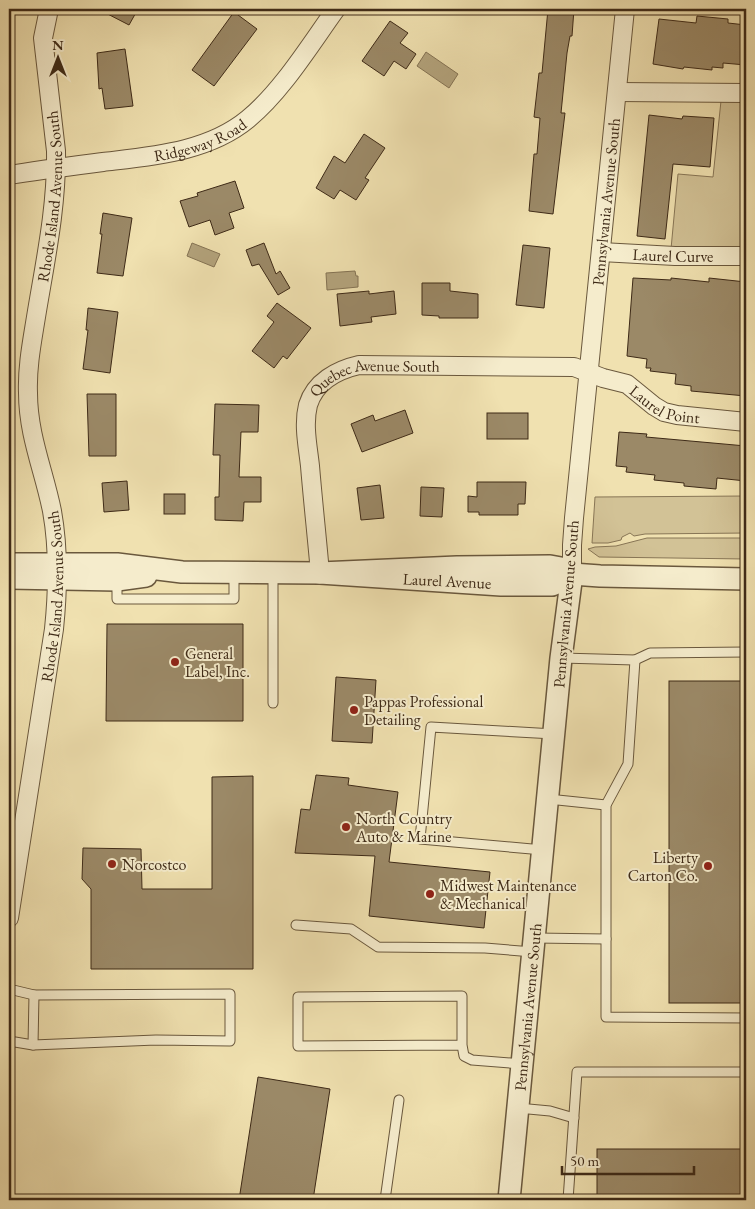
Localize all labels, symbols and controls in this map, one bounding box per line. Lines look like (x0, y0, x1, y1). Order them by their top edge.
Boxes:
north arrow (32, 32, 82, 82)
text: N (52, 36, 64, 54)
street label: Rhode Island Avenue South (32, 110, 67, 283)
street label: Ridgeway Road (152, 113, 251, 166)
street label: Pennsylvania Avenue South (587, 117, 625, 287)
street label: Laurel Curve (632, 243, 713, 267)
street label: Quebec Avenue South (304, 353, 440, 401)
street label: Laurel Point (625, 380, 701, 428)
street label: Rhode Island Avenue South (35, 509, 68, 683)
street label: Pennsylvania Avenue South (548, 519, 584, 689)
street label: Laurel Avenue (402, 568, 492, 594)
place label: General Label, Inc. (185, 643, 250, 682)
marker: General Label, Inc. (169, 656, 181, 668)
place label: Pappas Professional Detailing (364, 691, 483, 730)
marker: Pappas Professional Detailing (348, 704, 360, 716)
place label: North Country Auto & Marine (355, 808, 453, 847)
marker: North Country Auto & Marine (340, 821, 352, 833)
place label: Liberty Carton Co. (628, 847, 699, 886)
place label: Norcostco (122, 854, 186, 875)
marker: Norcostco (106, 858, 118, 870)
marker: Liberty Carton Co. (702, 860, 714, 872)
place label: Midwest Maintenance & Mechanical (440, 875, 576, 914)
marker: Midwest Maintenance & Mechanical (424, 888, 436, 900)
street label: Pennsylvania Avenue South (509, 922, 546, 1092)
scale bar (562, 1144, 695, 1176)
text: 50 m (570, 1151, 599, 1170)

